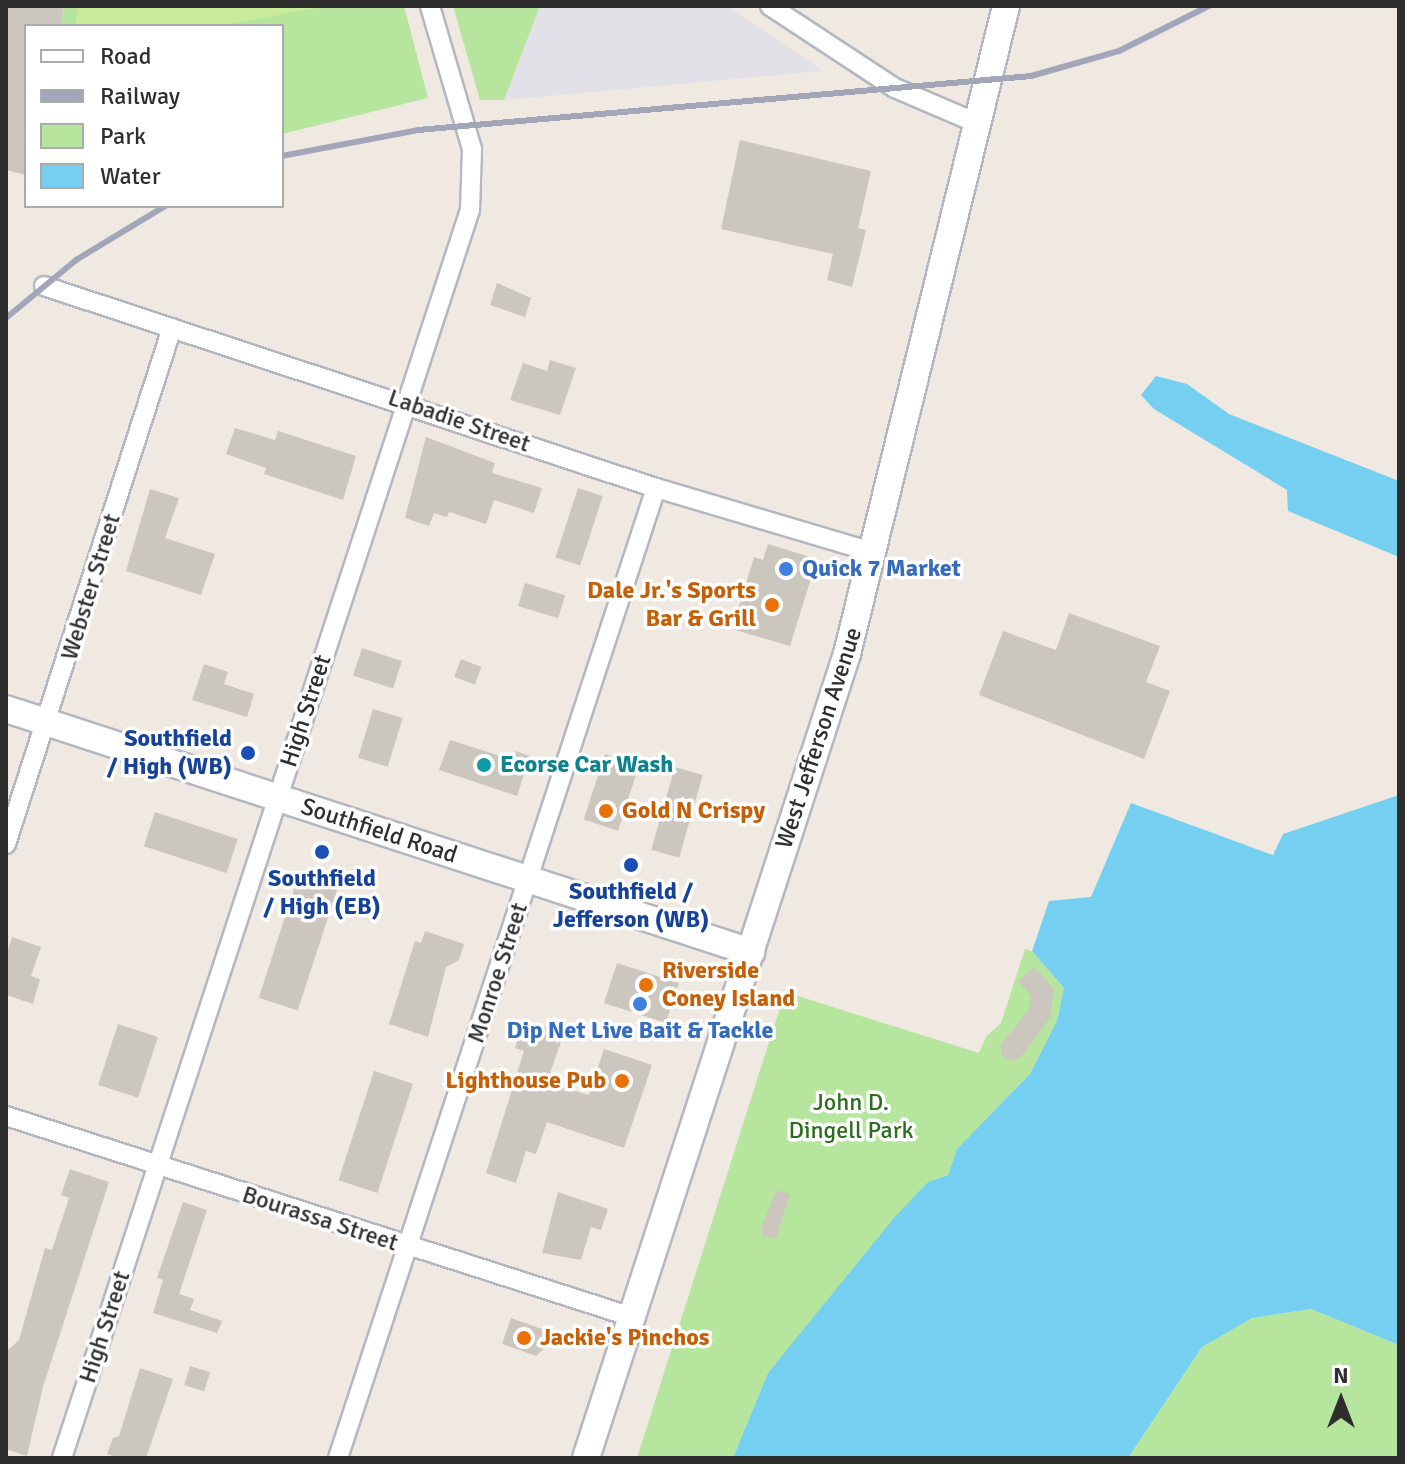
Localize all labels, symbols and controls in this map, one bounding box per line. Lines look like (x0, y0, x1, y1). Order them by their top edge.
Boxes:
legend (24, 24, 284, 208)
text: Road (100, 41, 151, 71)
text: Railway (100, 81, 180, 111)
text: Park (100, 121, 146, 151)
text: Water (100, 161, 160, 191)
street label: Labadie Street (384, 383, 534, 459)
street label: Webster Street (55, 510, 127, 664)
place label: Quick 7 Market (802, 555, 961, 583)
marker: Quick 7 Market (777, 560, 795, 578)
place label: Dale Jr.'s Sports Bar & Grill (587, 577, 756, 633)
marker: Dale Jr.'s Sports Bar & Grill (763, 596, 781, 614)
street label: West Jefferson Avenue (770, 624, 868, 852)
street label: High Street (274, 651, 338, 771)
place label: Southfield / High (WB) (107, 725, 232, 781)
marker: Southfield / High (WB) (239, 744, 257, 762)
place label: Ecorse Car Wash (500, 751, 673, 779)
marker: Ecorse Car Wash (475, 756, 493, 774)
street label: Southfield Road (297, 792, 461, 870)
place label: Gold N Crispy (622, 797, 765, 825)
marker: Gold N Crispy (597, 802, 615, 820)
marker: Southfield / High (EB) (313, 843, 331, 861)
marker: Southfield / Jefferson (WB) (622, 856, 640, 874)
place label: Southfield / High (EB) (263, 865, 381, 921)
place label: Southfield / Jefferson (WB) (553, 878, 709, 934)
street label: Monroe Street (462, 899, 534, 1047)
place label: Riverside Coney Island (662, 957, 795, 1013)
marker: Riverside Coney Island (637, 976, 655, 994)
marker: Dip Net Live Bait & Tackle (631, 995, 649, 1013)
place label: Dip Net Live Bait & Tackle (506, 1017, 774, 1045)
place label: Lighthouse Pub (445, 1067, 606, 1095)
marker: Lighthouse Pub (613, 1072, 631, 1090)
park label: John D. Dingell Park (788, 1089, 914, 1145)
street label: Bourassa Street (239, 1180, 401, 1258)
street label: High Street (73, 1267, 137, 1387)
place label: Jackie's Pinchos (540, 1324, 709, 1352)
marker: Jackie's Pinchos (515, 1329, 533, 1347)
north arrow (1301, 1360, 1381, 1440)
text: N (1333, 1362, 1349, 1389)

